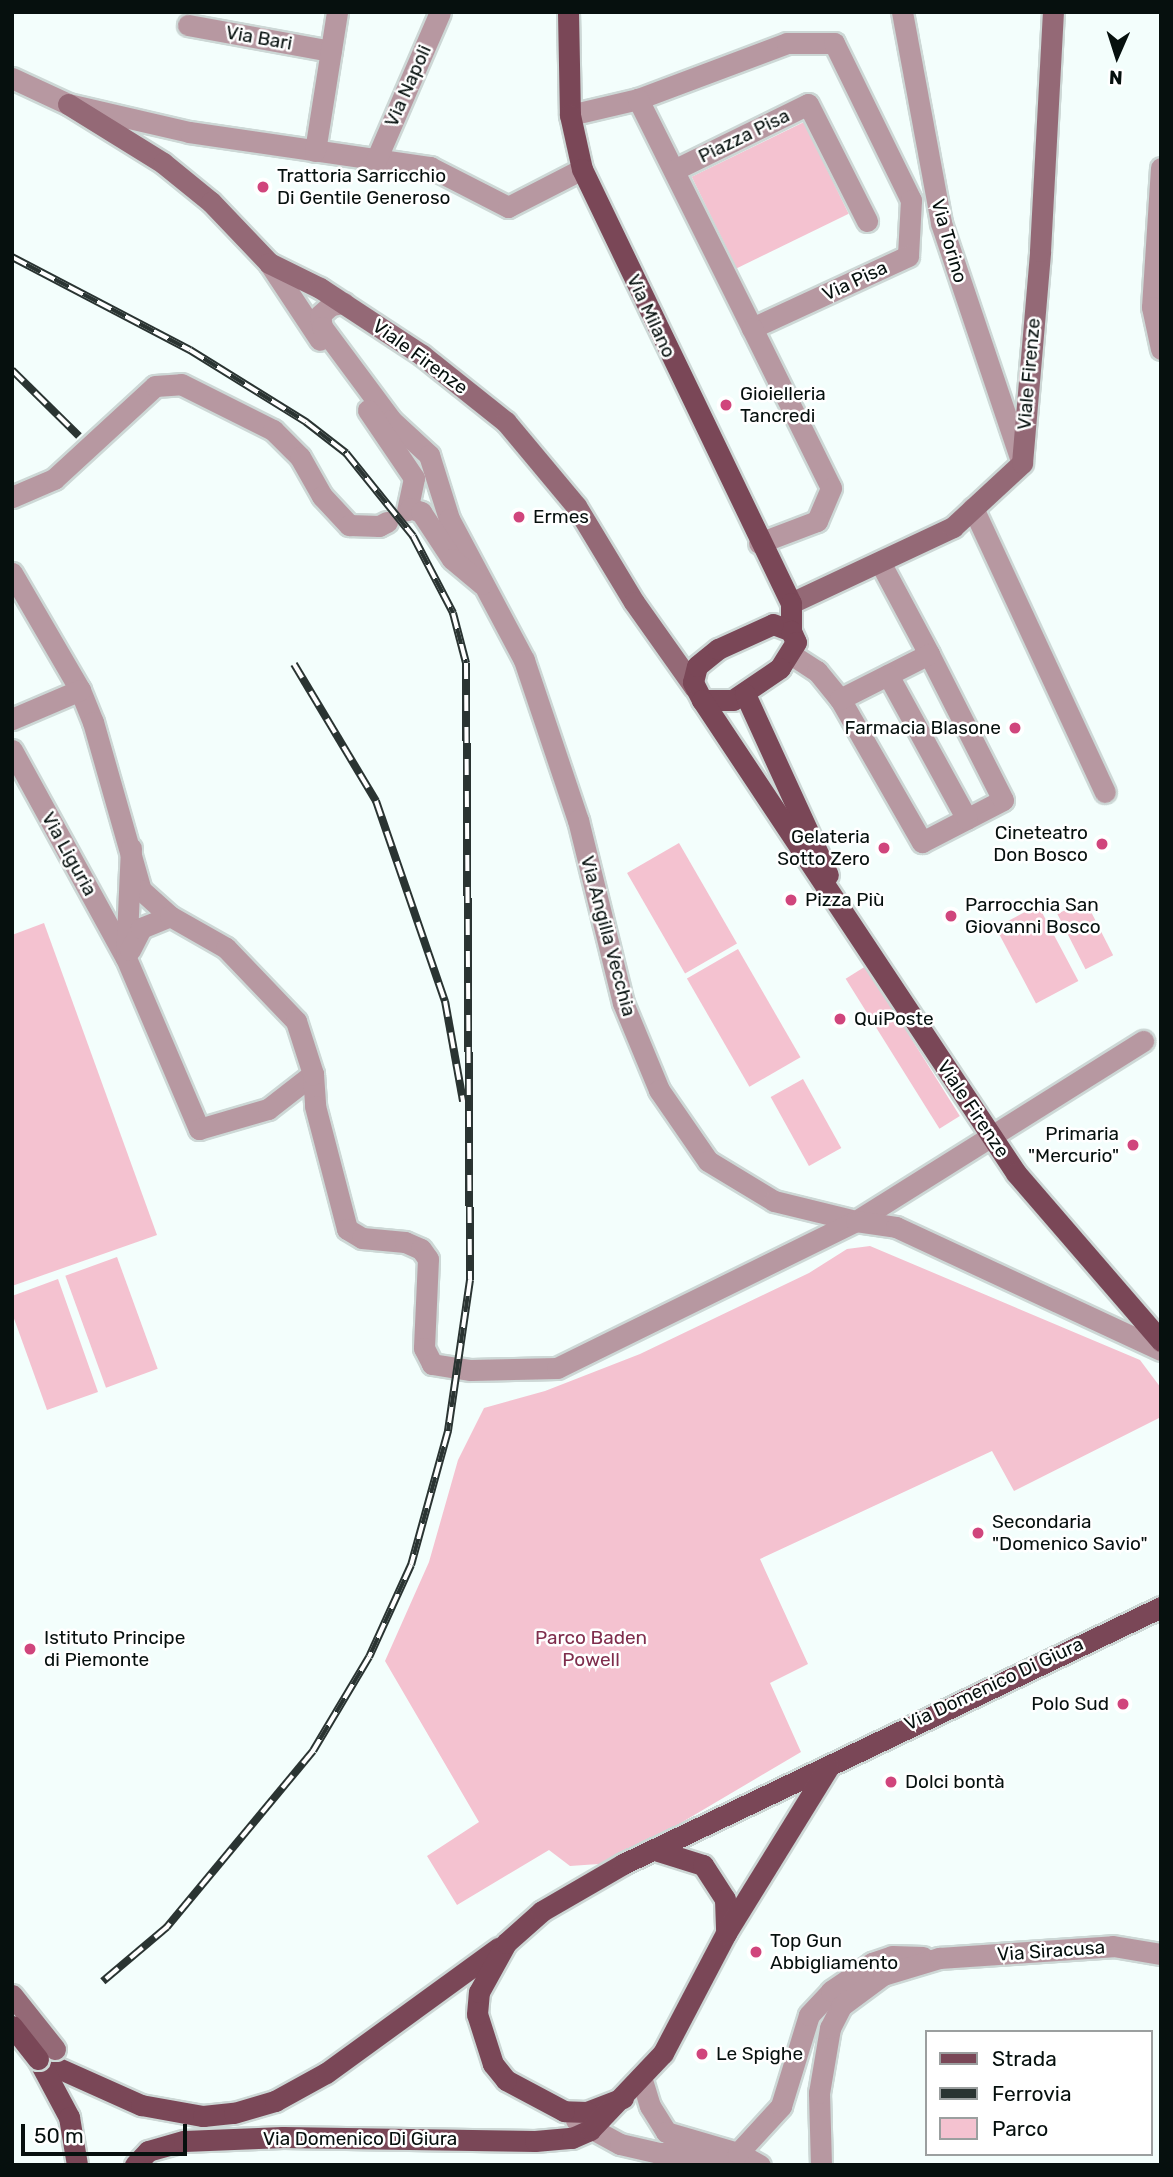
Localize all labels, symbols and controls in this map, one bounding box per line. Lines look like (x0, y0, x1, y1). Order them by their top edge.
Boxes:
street label: Via Bari (224, 21, 294, 55)
north arrow (1082, 21, 1152, 91)
street label: Via Napoli (380, 42, 436, 130)
text: N (1108, 66, 1123, 89)
street label: Piazza Pisa (695, 104, 793, 168)
place label: Trattoria Sarricchio Di Gentile Generoso (277, 165, 451, 209)
marker: Trattoria Sarricchio Di Gentile Generoso (255, 179, 271, 195)
street label: Via Torino (926, 196, 972, 286)
street label: Via Pisa (819, 256, 891, 306)
street label: Via Milano (622, 271, 680, 361)
street label: Viale Firenze (368, 315, 472, 399)
street label: Viale Firenze (1013, 317, 1045, 431)
place label: Gioielleria Tancredi (740, 383, 826, 427)
marker: Gioielleria Tancredi (718, 397, 734, 413)
place label: Ermes (533, 506, 589, 528)
marker: Ermes (511, 509, 527, 525)
place label: Farmacia Blasone (845, 717, 1001, 739)
marker: Farmacia Blasone (1007, 720, 1023, 736)
street label: Via Liguria (37, 808, 101, 900)
place label: Cineteatro Don Bosco (993, 822, 1088, 866)
place label: Gelateria Sotto Zero (777, 826, 870, 870)
marker: Cineteatro Don Bosco (1094, 836, 1110, 852)
marker: Gelateria Sotto Zero (876, 840, 892, 856)
street label: Via Angilla Vecchia (575, 853, 641, 1019)
place label: Pizza Più (805, 889, 885, 911)
marker: Pizza Più (783, 892, 799, 908)
place label: Parrocchia San Giovanni Bosco (965, 894, 1101, 938)
marker: Parrocchia San Giovanni Bosco (943, 908, 959, 924)
place label: QuiPoste (854, 1008, 934, 1030)
marker: QuiPoste (832, 1011, 848, 1027)
street label: Viale Firenze (932, 1056, 1014, 1162)
place label: Primaria "Mercurio" (1028, 1123, 1119, 1167)
marker: Primaria "Mercurio" (1125, 1137, 1141, 1153)
place label: Secondaria "Domenico Savio" (992, 1511, 1147, 1555)
marker: Secondaria "Domenico Savio" (970, 1525, 986, 1541)
place label: Istituto Principe di Piemonte (44, 1627, 185, 1671)
park label: Parco Baden Powell (535, 1627, 647, 1671)
street label: Via Domenico Di Giura (901, 1633, 1087, 1735)
marker: Istituto Principe di Piemonte (22, 1641, 38, 1657)
place label: Polo Sud (1031, 1693, 1109, 1715)
marker: Polo Sud (1115, 1696, 1131, 1712)
place label: Dolci bontà (905, 1771, 1005, 1793)
marker: Dolci bontà (883, 1774, 899, 1790)
place label: Top Gun Abbigliamento (770, 1930, 898, 1974)
street label: Via Siracusa (996, 1936, 1106, 1966)
marker: Top Gun Abbigliamento (748, 1944, 764, 1960)
legend (925, 2030, 1152, 2156)
place label: Le Spighe (716, 2043, 803, 2065)
marker: Le Spighe (694, 2046, 710, 2062)
text: Strada (992, 2046, 1057, 2071)
text: Ferrovia (992, 2081, 1072, 2106)
scale bar (24, 2110, 191, 2154)
text: Parco (992, 2116, 1048, 2141)
text: 50 m (34, 2123, 84, 2148)
street label: Via Domenico Di Giura (263, 2128, 457, 2150)

